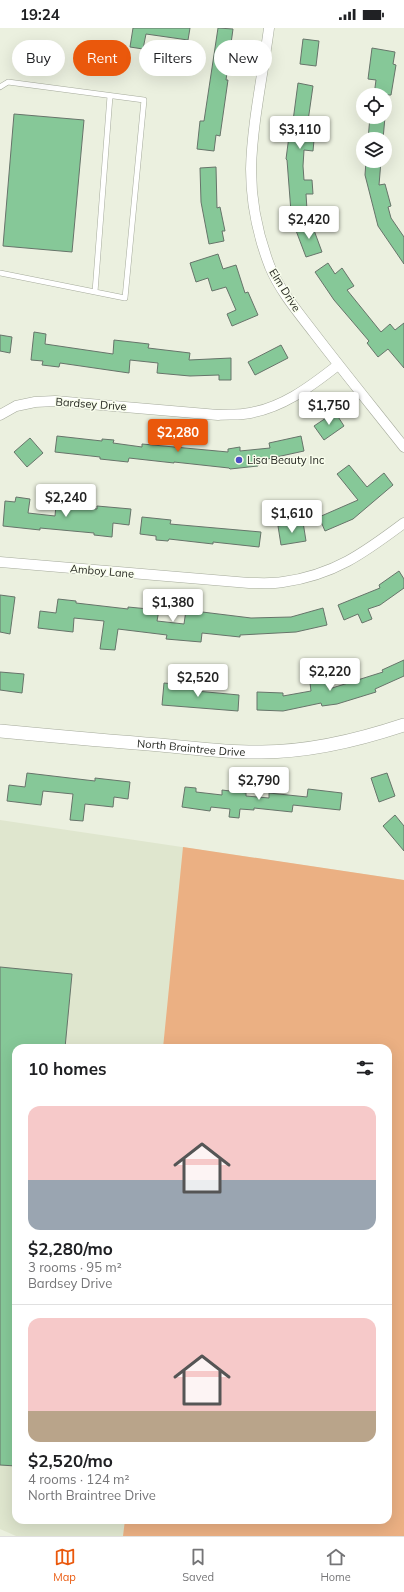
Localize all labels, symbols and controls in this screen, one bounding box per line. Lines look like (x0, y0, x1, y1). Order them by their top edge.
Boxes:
text: 19:24 (20, 5, 60, 24)
chip: Buy (12, 40, 65, 76)
chip: Rent (73, 40, 131, 76)
chip: Filters (139, 40, 206, 76)
chip: New (214, 40, 272, 76)
map controls (356, 88, 392, 168)
button: locate (356, 88, 392, 124)
pin: $3,110 (267, 116, 333, 150)
text: $3,110 (279, 121, 321, 137)
button: layers (356, 132, 392, 168)
pin: $2,420 (276, 206, 342, 240)
text: $2,420 (288, 211, 330, 227)
street label: Elm Drive (266, 266, 304, 314)
pin: $1,750 (296, 392, 362, 426)
street label: Bardsey Drive (55, 395, 127, 413)
text: $1,750 (308, 397, 350, 413)
pin: $2,280 (145, 419, 211, 453)
text: $2,280 (157, 424, 199, 440)
place label: Lisa Beauty Inc (247, 453, 325, 467)
marker: Lisa Beauty Inc (234, 455, 244, 465)
pin: $2,240 (33, 484, 99, 518)
text: $2,240 (45, 489, 87, 505)
pin: $1,610 (259, 500, 325, 534)
text: $1,610 (271, 505, 313, 521)
street label: Amboy Lane (69, 561, 135, 581)
pin: $1,380 (140, 589, 206, 623)
text: $1,380 (152, 594, 194, 610)
pin: $2,220 (297, 658, 363, 692)
text: $2,220 (309, 663, 351, 679)
pin: $2,520 (165, 664, 231, 698)
text: $2,520 (177, 669, 219, 685)
street label: North Braintree Drive (137, 736, 245, 759)
pin: $2,790 (226, 767, 292, 801)
text: $2,790 (238, 772, 280, 788)
icon: filters (354, 1057, 376, 1079)
text: 10 homes (28, 1058, 107, 1079)
icon: home (166, 1132, 238, 1204)
text: $2,280/mo (28, 1238, 113, 1259)
text: 3 rooms · 95 m² (28, 1259, 122, 1275)
text: Bardsey Drive (28, 1275, 112, 1291)
icon: home (166, 1344, 238, 1416)
text: $2,520/mo (28, 1450, 113, 1471)
text: 4 rooms · 124 m² (28, 1471, 129, 1487)
text: North Braintree Drive (28, 1487, 156, 1503)
tab: Map (53, 1546, 76, 1584)
tab: Saved (182, 1546, 214, 1584)
tab: Home (320, 1546, 351, 1584)

